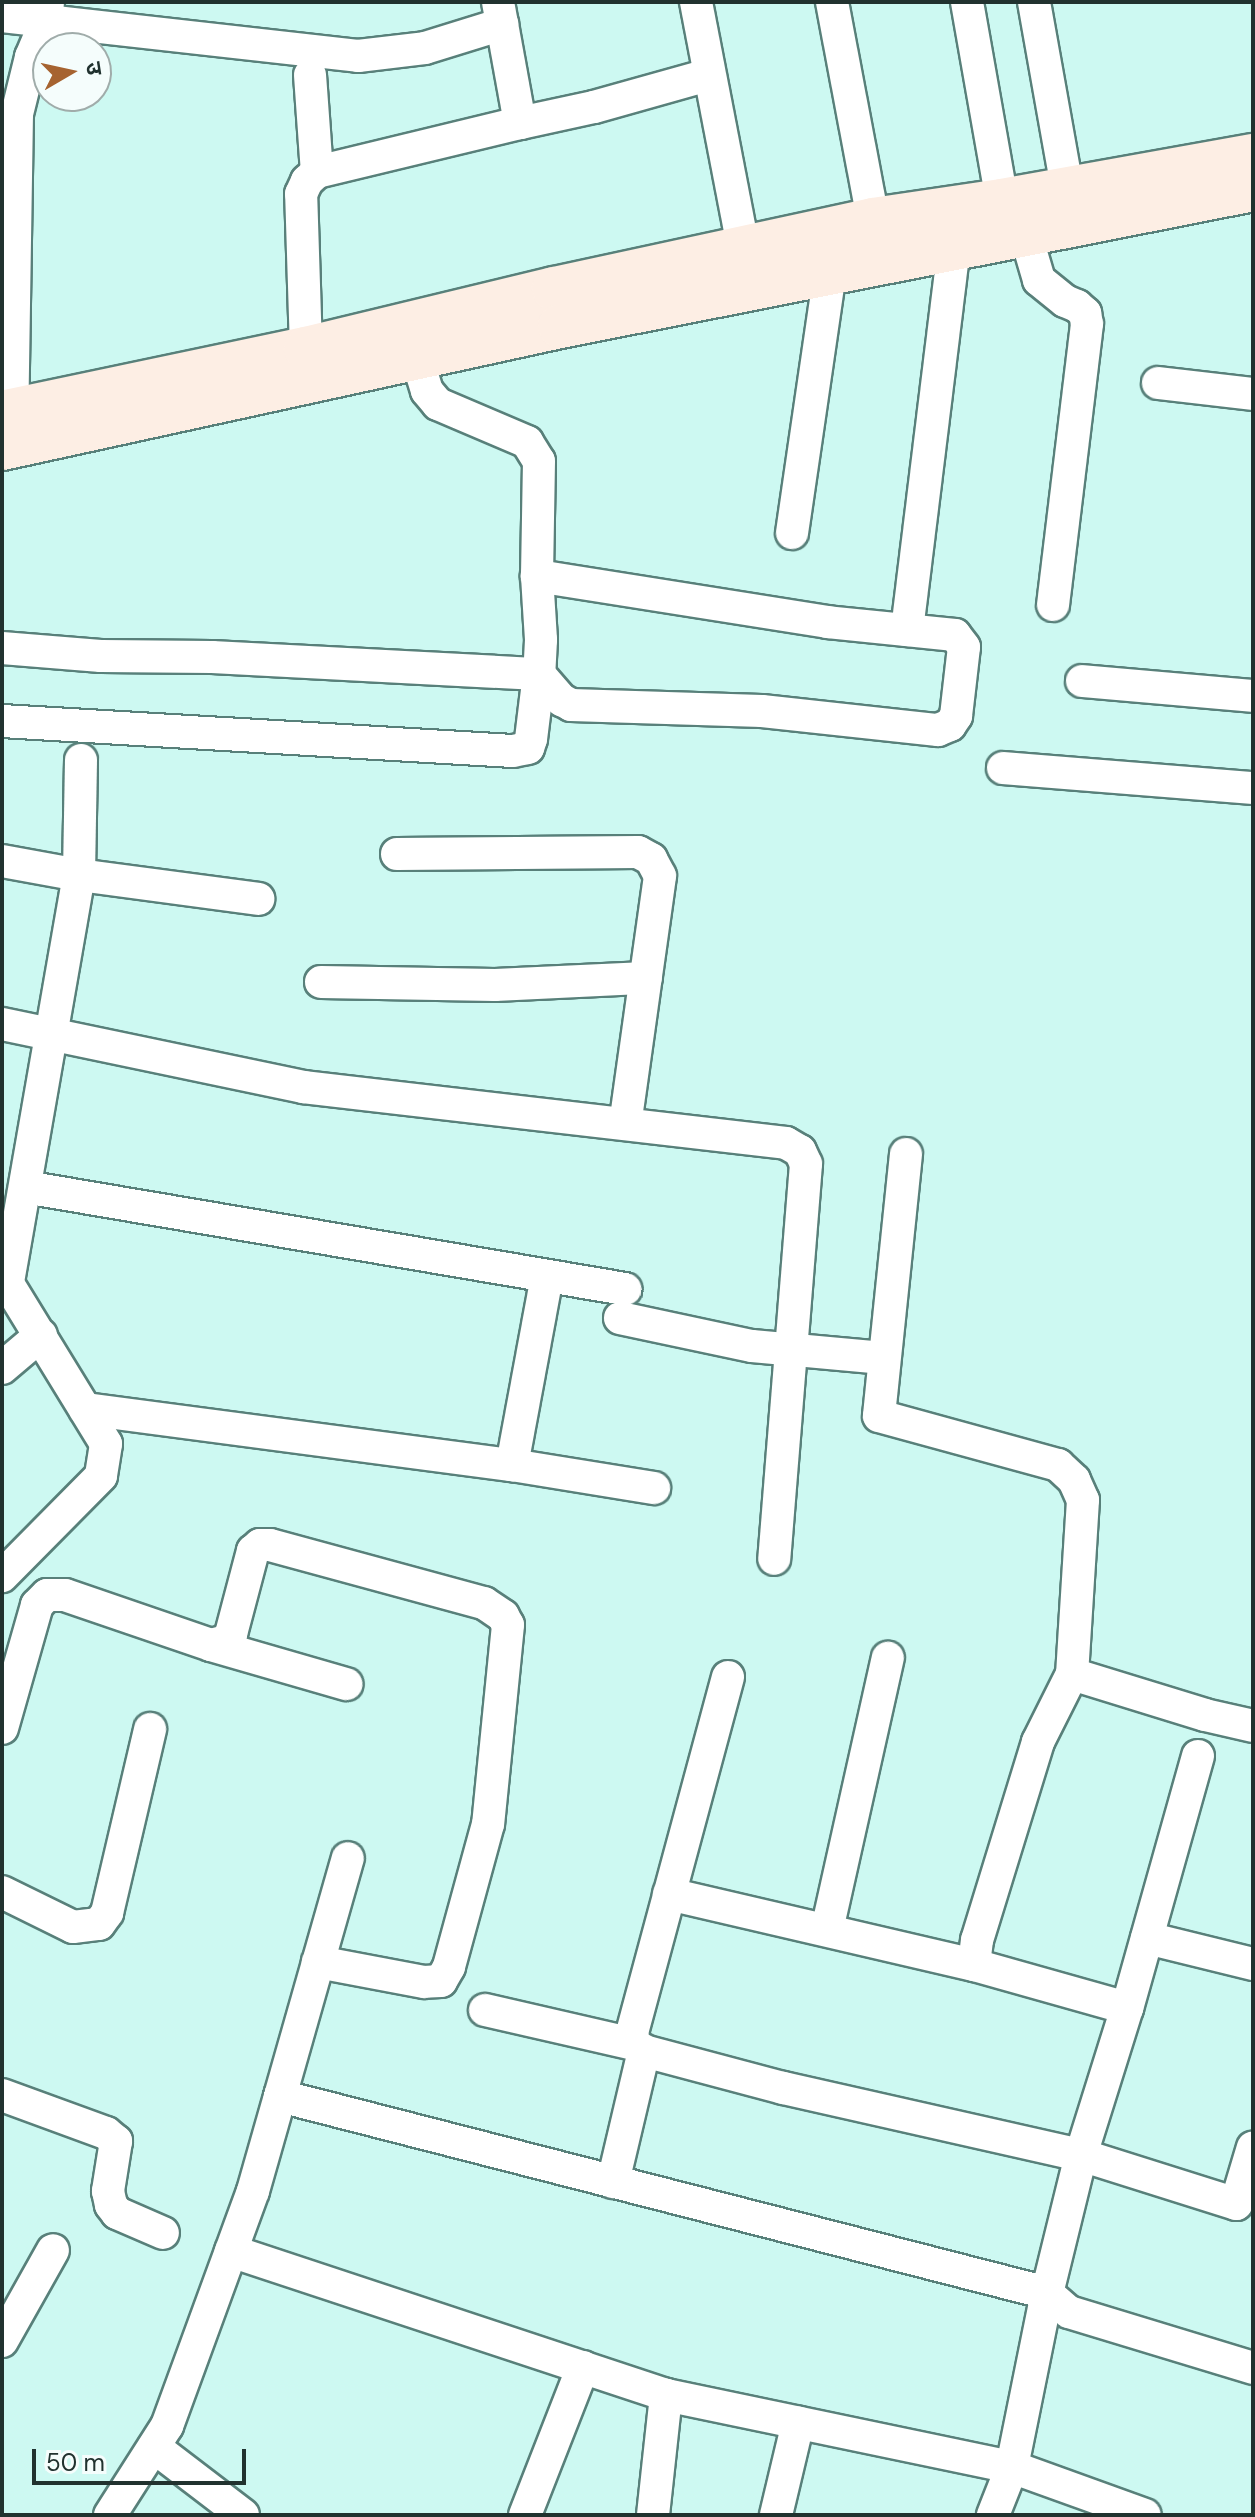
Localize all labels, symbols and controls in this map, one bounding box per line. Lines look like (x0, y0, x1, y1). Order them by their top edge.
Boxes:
north arrow (32, 32, 112, 112)
text: उ (79, 60, 110, 77)
scale bar (36, 2433, 250, 2483)
text: 50 m (46, 2447, 105, 2478)

